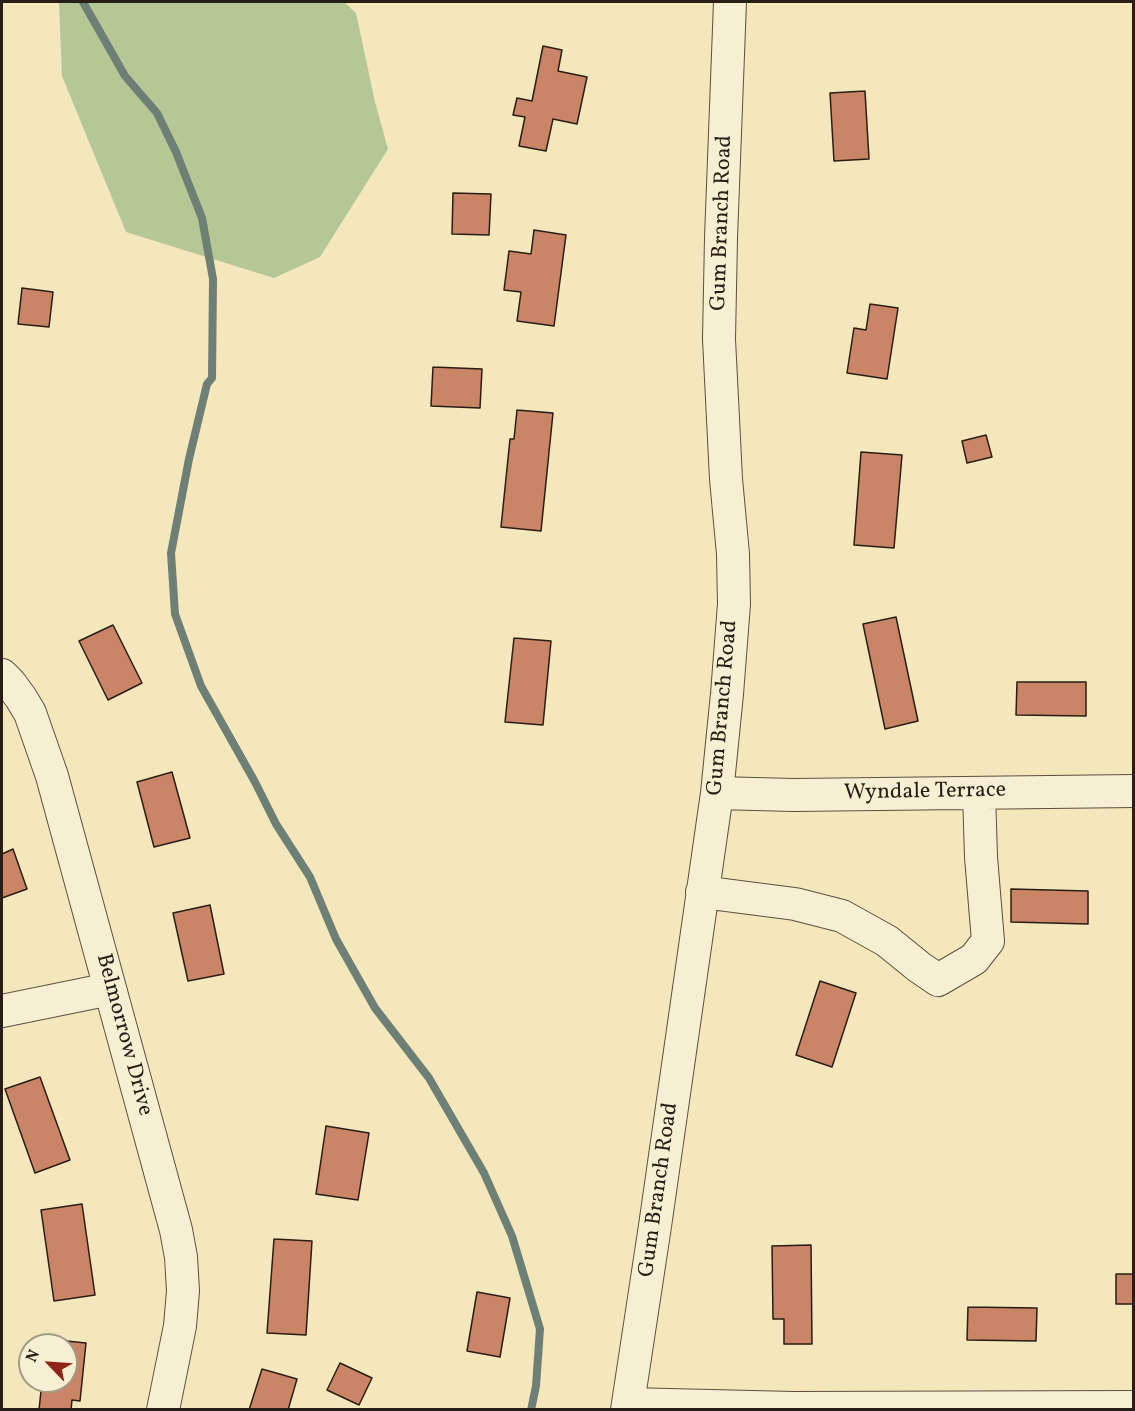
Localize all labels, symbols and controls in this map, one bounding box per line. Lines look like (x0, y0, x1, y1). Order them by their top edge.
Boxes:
street label: Gum Branch Road (707, 135, 739, 311)
street label: Gum Branch Road (703, 619, 745, 797)
street label: Wyndale Terrace (844, 778, 1006, 808)
street label: Belmorrow Drive (89, 951, 157, 1119)
street label: Gum Branch Road (635, 1101, 685, 1279)
north arrow (18, 1333, 78, 1393)
text: N (21, 1346, 46, 1366)

